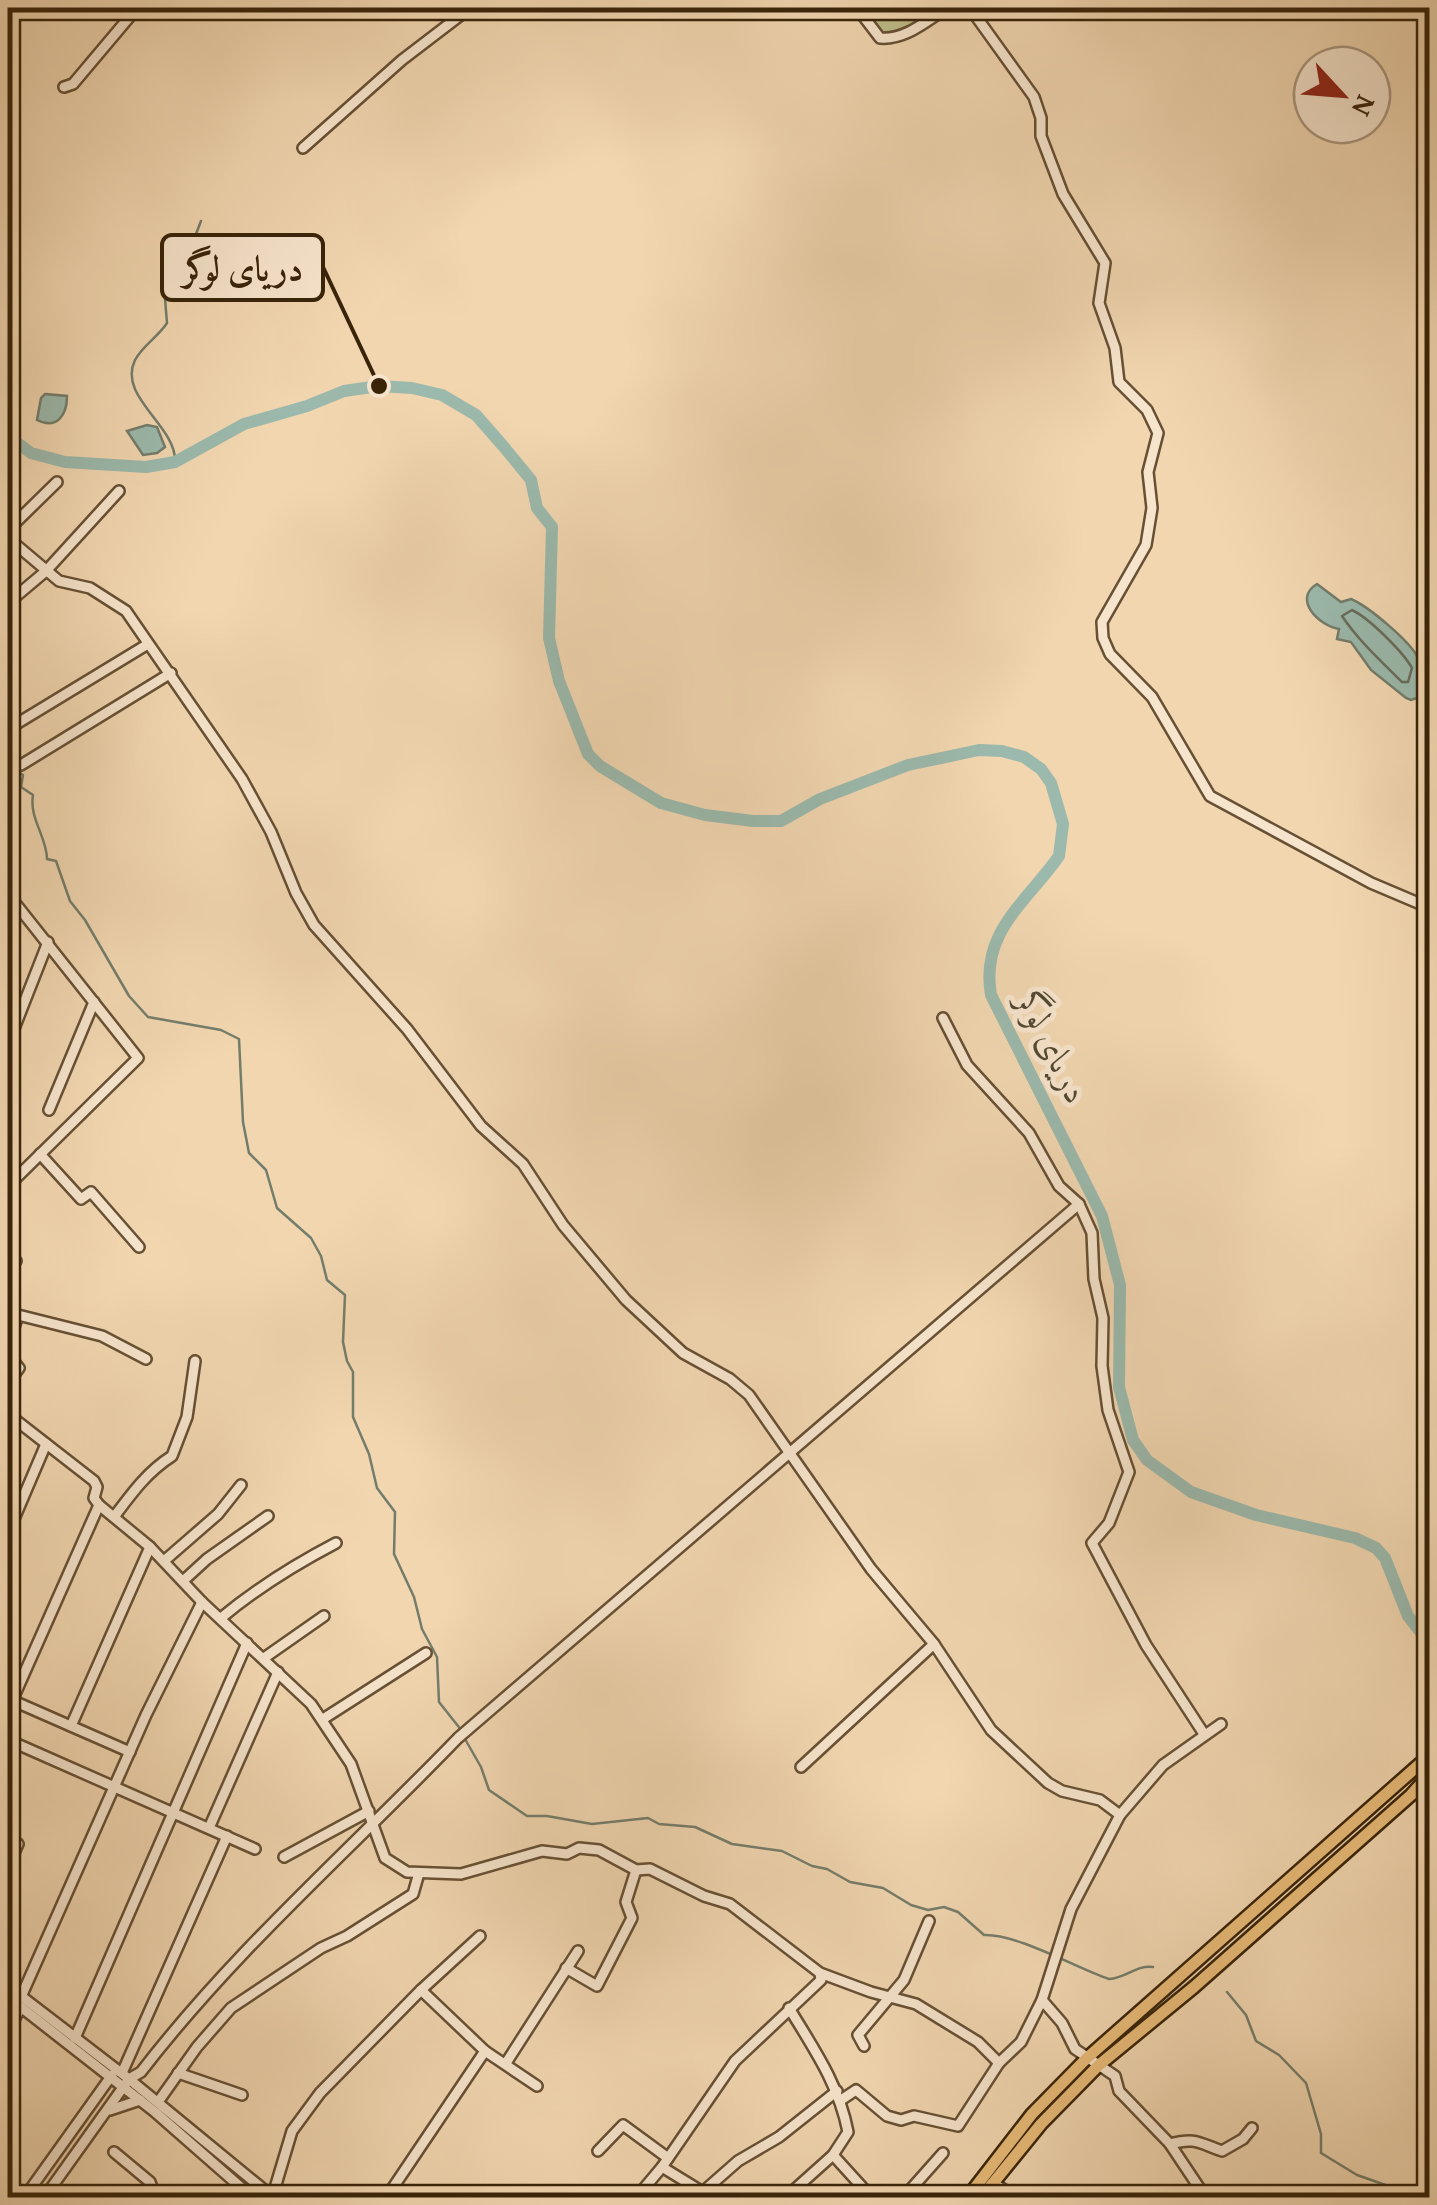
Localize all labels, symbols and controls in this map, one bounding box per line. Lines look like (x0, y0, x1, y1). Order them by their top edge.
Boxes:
north arrow (1292, 45, 1392, 145)
text: N (1342, 89, 1387, 124)
callout: دریای لوگر (162, 235, 323, 300)
text: دریای لوگر (179, 242, 303, 293)
water label: دریای لوگر (1004, 980, 1103, 1112)

